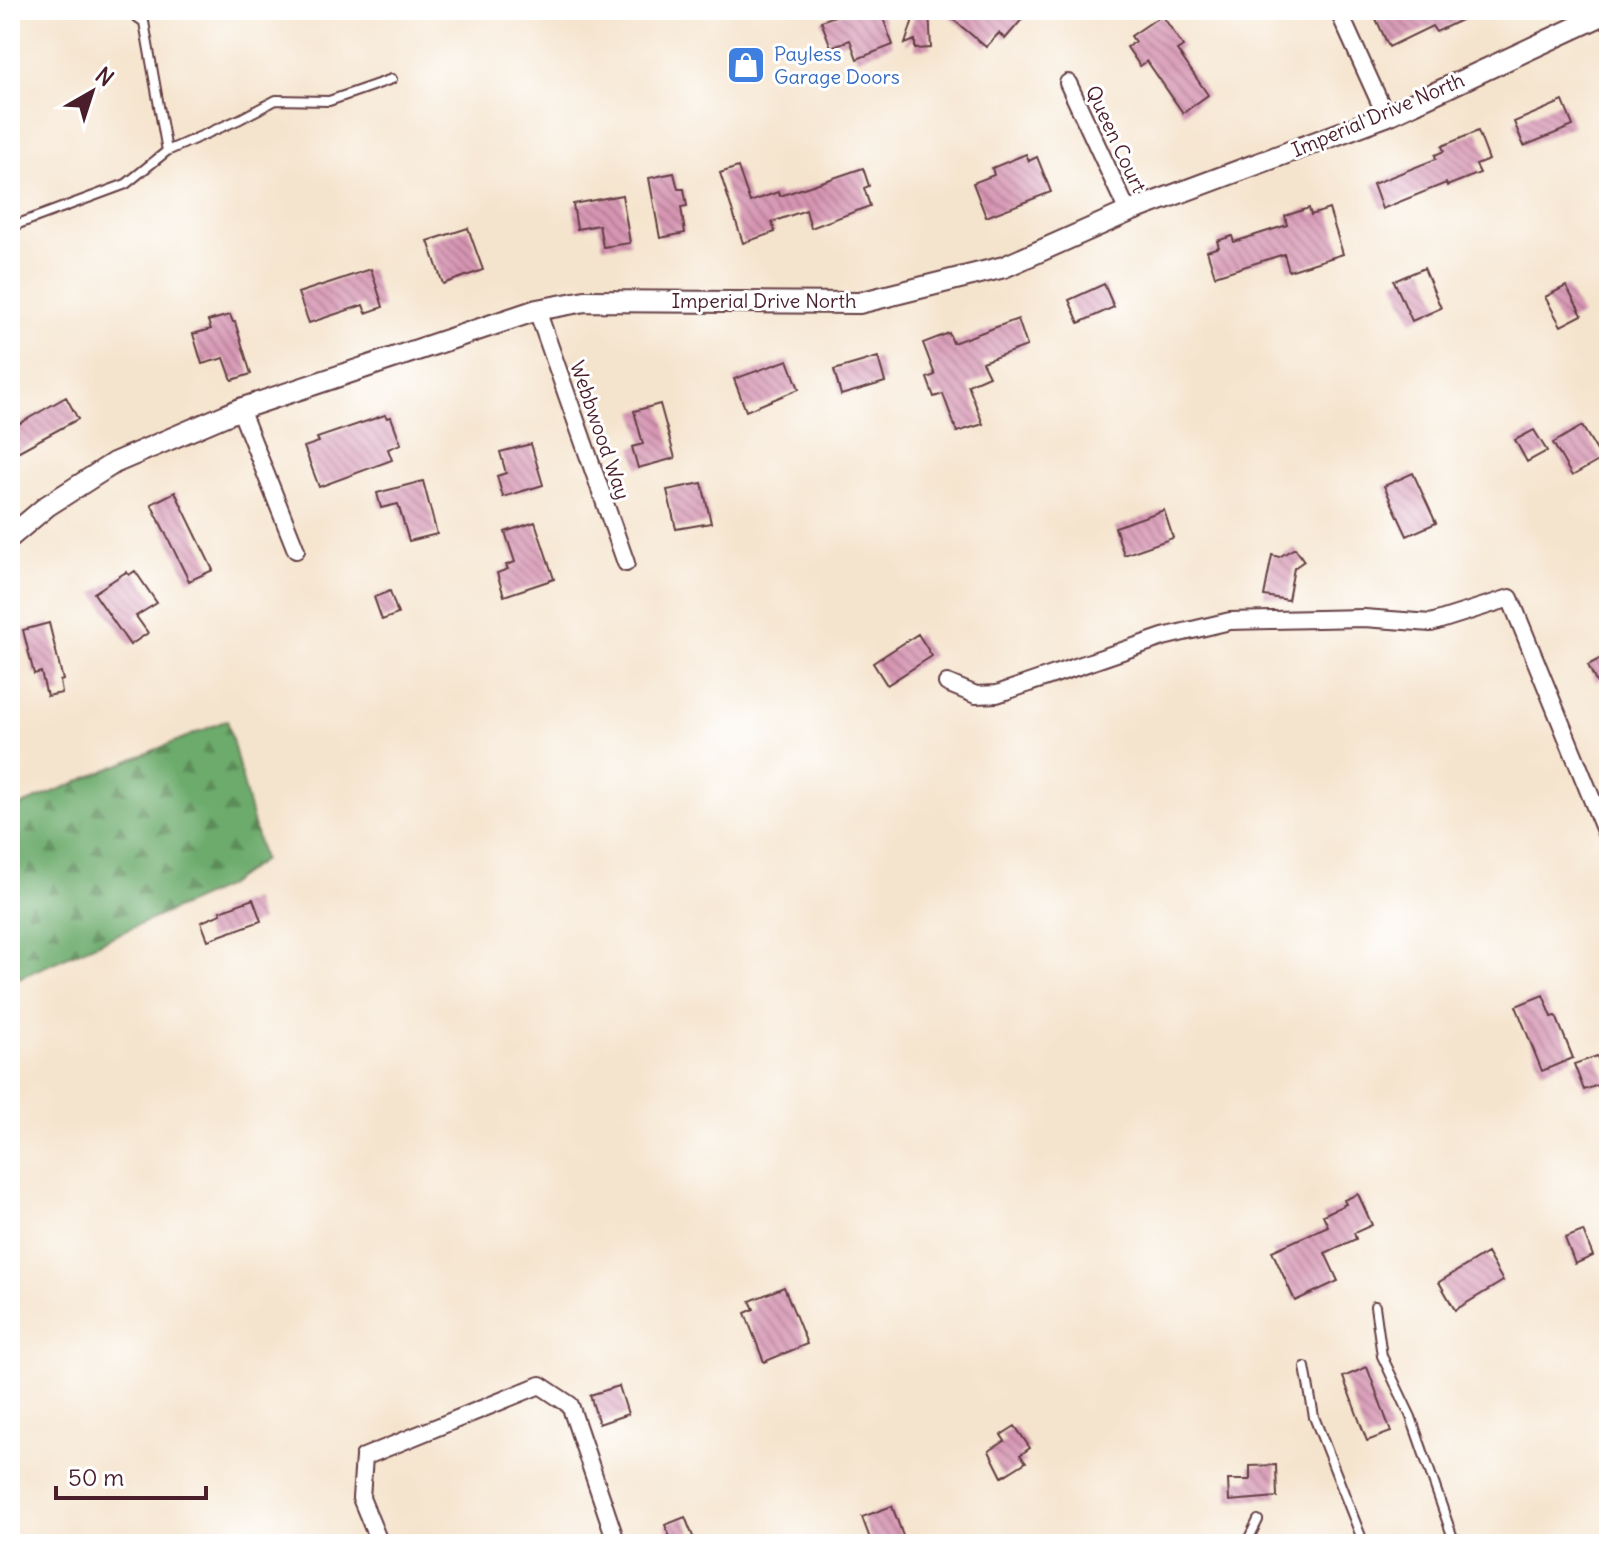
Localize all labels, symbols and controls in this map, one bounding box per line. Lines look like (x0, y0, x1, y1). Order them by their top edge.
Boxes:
place label: Payless Garage Doors (774, 41, 900, 89)
shop icon: Payless Garage Doors (725, 44, 767, 86)
north arrow (52, 52, 132, 132)
text: N (90, 61, 119, 92)
street label: Imperial Drive North (1288, 67, 1468, 162)
street label: Queen Court (1081, 81, 1152, 197)
street label: Imperial Drive North (672, 288, 856, 313)
street label: Webbwood Way (565, 357, 636, 503)
scale bar (56, 1450, 206, 1500)
text: 50 m (68, 1462, 124, 1492)

